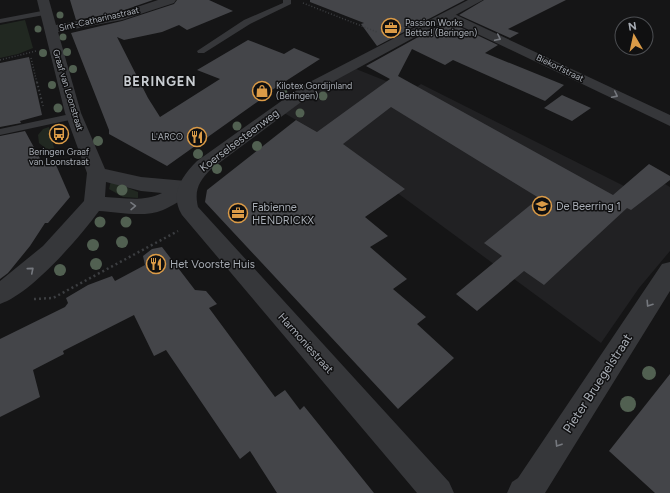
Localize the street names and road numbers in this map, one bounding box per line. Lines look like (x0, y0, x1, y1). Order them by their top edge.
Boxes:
street label: Sint-Catharinastraat (58, 4, 141, 33)
street label: Graaf van Loonstraat (51, 48, 86, 132)
street label: Biekorfstraat (535, 51, 586, 84)
street label: Koerselsesteenweg (197, 106, 281, 174)
street label: Harmoniestraat (275, 311, 336, 376)
street label: Pieter Bruegelstraat (560, 331, 635, 436)

